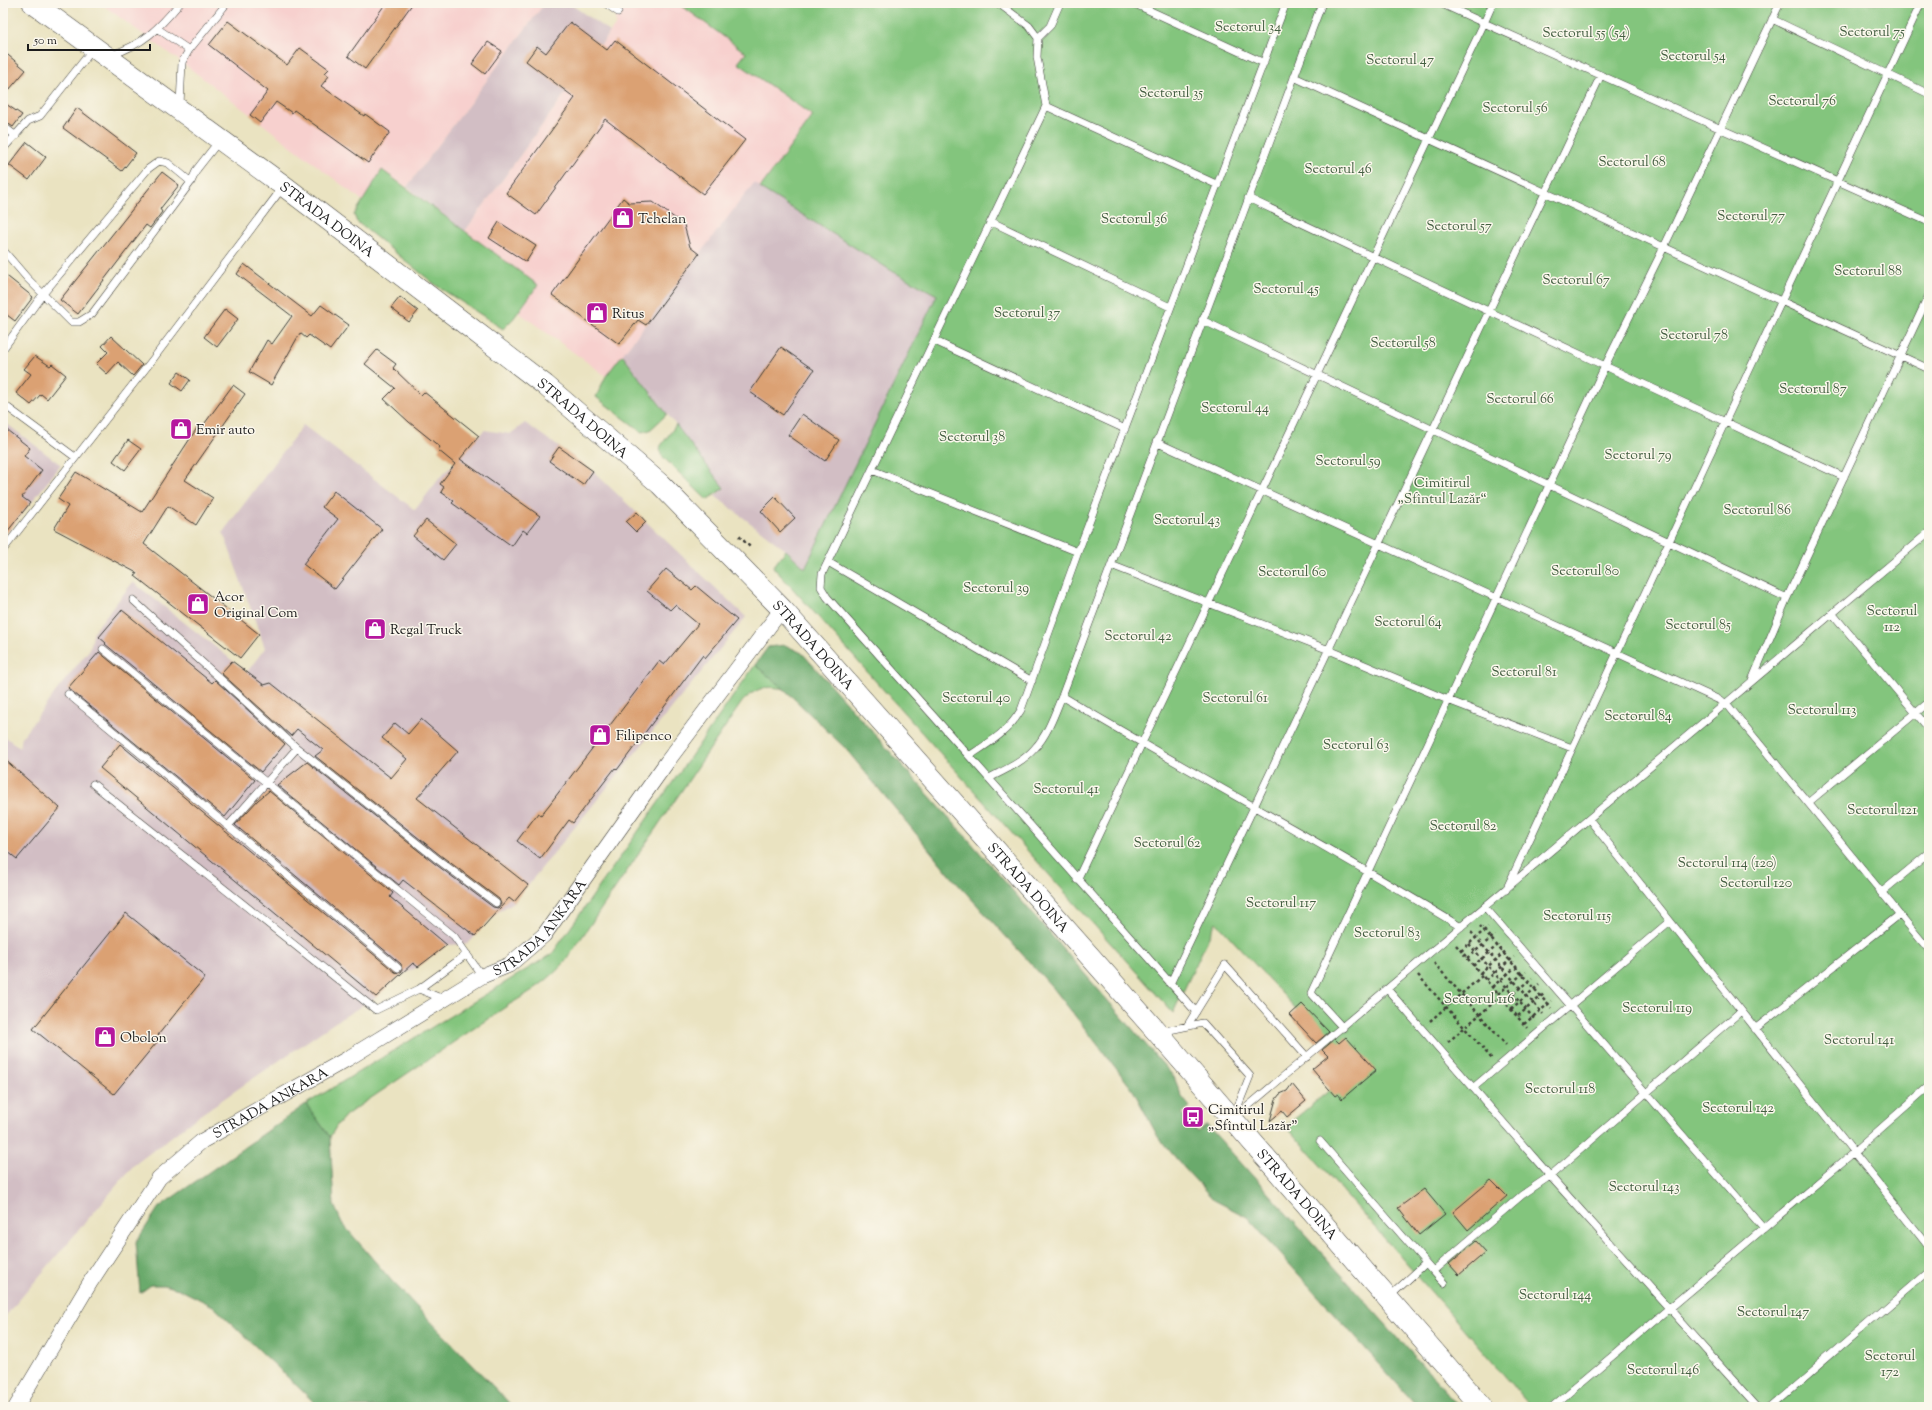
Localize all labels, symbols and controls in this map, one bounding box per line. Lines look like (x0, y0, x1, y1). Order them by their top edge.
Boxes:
park label: Sectorul 34 (1215, 18, 1281, 38)
park label: Sectorul 75 (1839, 23, 1905, 43)
park label: Sectorul 55 (54) (1542, 24, 1630, 44)
scale bar (28, 26, 150, 52)
text: 50 m (33, 32, 57, 50)
park label: Sectorul 54 (1660, 47, 1726, 67)
park label: Sectorul 47 (1366, 51, 1434, 71)
park label: Sectorul 35 (1139, 84, 1203, 104)
park label: Sectorul 76 (1768, 92, 1836, 112)
park label: Sectorul 56 (1482, 99, 1548, 119)
park label: Sectorul 68 (1598, 153, 1666, 173)
park label: Sectorul 46 (1304, 160, 1372, 180)
street label: STRADA DOINA (274, 178, 378, 263)
shop icon: Tehelan (610, 205, 636, 231)
park label: Sectorul 77 (1717, 207, 1785, 227)
place label: Tehelan (638, 210, 686, 230)
park label: Sectorul 36 (1101, 210, 1167, 230)
park label: Sectorul 57 (1426, 217, 1492, 237)
park label: Sectorul 88 (1834, 262, 1902, 282)
park label: Sectorul 67 (1542, 271, 1610, 291)
park label: Sectorul 45 (1253, 280, 1319, 300)
shop icon: Ritus (584, 300, 610, 326)
park label: Sectorul 37 (994, 304, 1060, 324)
place label: Ritus (612, 305, 644, 325)
park label: Sectorul 78 (1660, 326, 1728, 346)
park label: Sectorul 58 (1370, 334, 1436, 354)
street label: STRADA DOINA (532, 374, 632, 465)
park label: Sectorul 87 (1779, 380, 1847, 400)
park label: Sectorul 66 (1486, 390, 1554, 410)
park label: Sectorul 44 (1201, 399, 1269, 419)
shop icon: Emir auto (168, 416, 194, 442)
place label: Emir auto (196, 421, 255, 441)
park label: Sectorul 38 (939, 428, 1005, 448)
park label: Sectorul 79 (1604, 446, 1672, 466)
park label: Sectorul 59 (1315, 452, 1381, 472)
park label: Cimitirul „Sfîntul Lazăr“ (1397, 474, 1487, 510)
park label: Sectorul 86 (1723, 501, 1791, 521)
park label: Sectorul 43 (1154, 511, 1221, 531)
park label: Sectorul 80 (1551, 562, 1619, 582)
park label: Sectorul 60 (1258, 563, 1326, 583)
park label: Sectorul 39 (963, 579, 1029, 599)
place label: Acor Original Com (214, 588, 298, 624)
shop icon: Acor Original Com (185, 591, 211, 617)
street label: STRADA DOINA (767, 597, 858, 696)
park label: Sectorul 112 (1867, 602, 1917, 638)
park label: Sectorul 64 (1374, 613, 1442, 633)
shop icon: Regal Truck (362, 616, 388, 642)
park label: Sectorul 85 (1665, 616, 1731, 636)
place label: Regal Truck (390, 621, 463, 641)
park label: Sectorul 42 (1104, 627, 1172, 647)
park label: Sectorul 81 (1491, 663, 1557, 683)
park label: Sectorul 40 (942, 689, 1010, 709)
park label: Sectorul 61 (1202, 689, 1268, 709)
park label: Sectorul 113 (1788, 701, 1857, 721)
park label: Sectorul 84 (1604, 707, 1672, 727)
shop icon: Filipenco (587, 722, 613, 748)
place label: Filipenco (616, 727, 672, 747)
park label: Sectorul 63 (1323, 736, 1390, 756)
park label: Sectorul 41 (1033, 780, 1099, 800)
park label: Sectorul 121 (1847, 801, 1917, 821)
park label: Sectorul 82 (1429, 817, 1497, 837)
park label: Sectorul 62 (1133, 834, 1201, 854)
street label: STRADA DOINA (982, 839, 1073, 938)
park label: Sectorul 114 (120) (1677, 854, 1777, 874)
park label: Sectorul 120 (1720, 874, 1792, 894)
street label: STRADA ANKARA (490, 875, 593, 983)
park label: Sectorul 117 (1246, 894, 1316, 914)
park label: Sectorul 115 (1543, 907, 1611, 927)
park label: Sectorul 83 (1354, 924, 1421, 944)
park label: Sectorul 116 (1444, 990, 1514, 1010)
park label: Sectorul 119 (1622, 999, 1692, 1019)
shop icon: Obolon (92, 1024, 118, 1050)
place label: Obolon (120, 1029, 167, 1049)
park label: Sectorul 141 (1824, 1031, 1894, 1051)
street label: STRADA ANKARA (210, 1063, 333, 1145)
park label: Sectorul 118 (1525, 1080, 1595, 1100)
park label: Sectorul 142 (1702, 1099, 1775, 1119)
place label: Cimitirul „Sfîntul Lazăr” (1208, 1101, 1298, 1137)
bus stop icon: Cimitirul „Sfîntul Lazăr” (1180, 1104, 1206, 1130)
street label: STRADA DOINA (1251, 1146, 1341, 1246)
park label: Sectorul 143 (1608, 1178, 1680, 1198)
park label: Sectorul 144 (1519, 1286, 1591, 1306)
park label: Sectorul 147 (1737, 1303, 1809, 1323)
park label: Sectorul 172 (1865, 1347, 1915, 1383)
park label: Sectorul 146 (1627, 1361, 1699, 1381)

